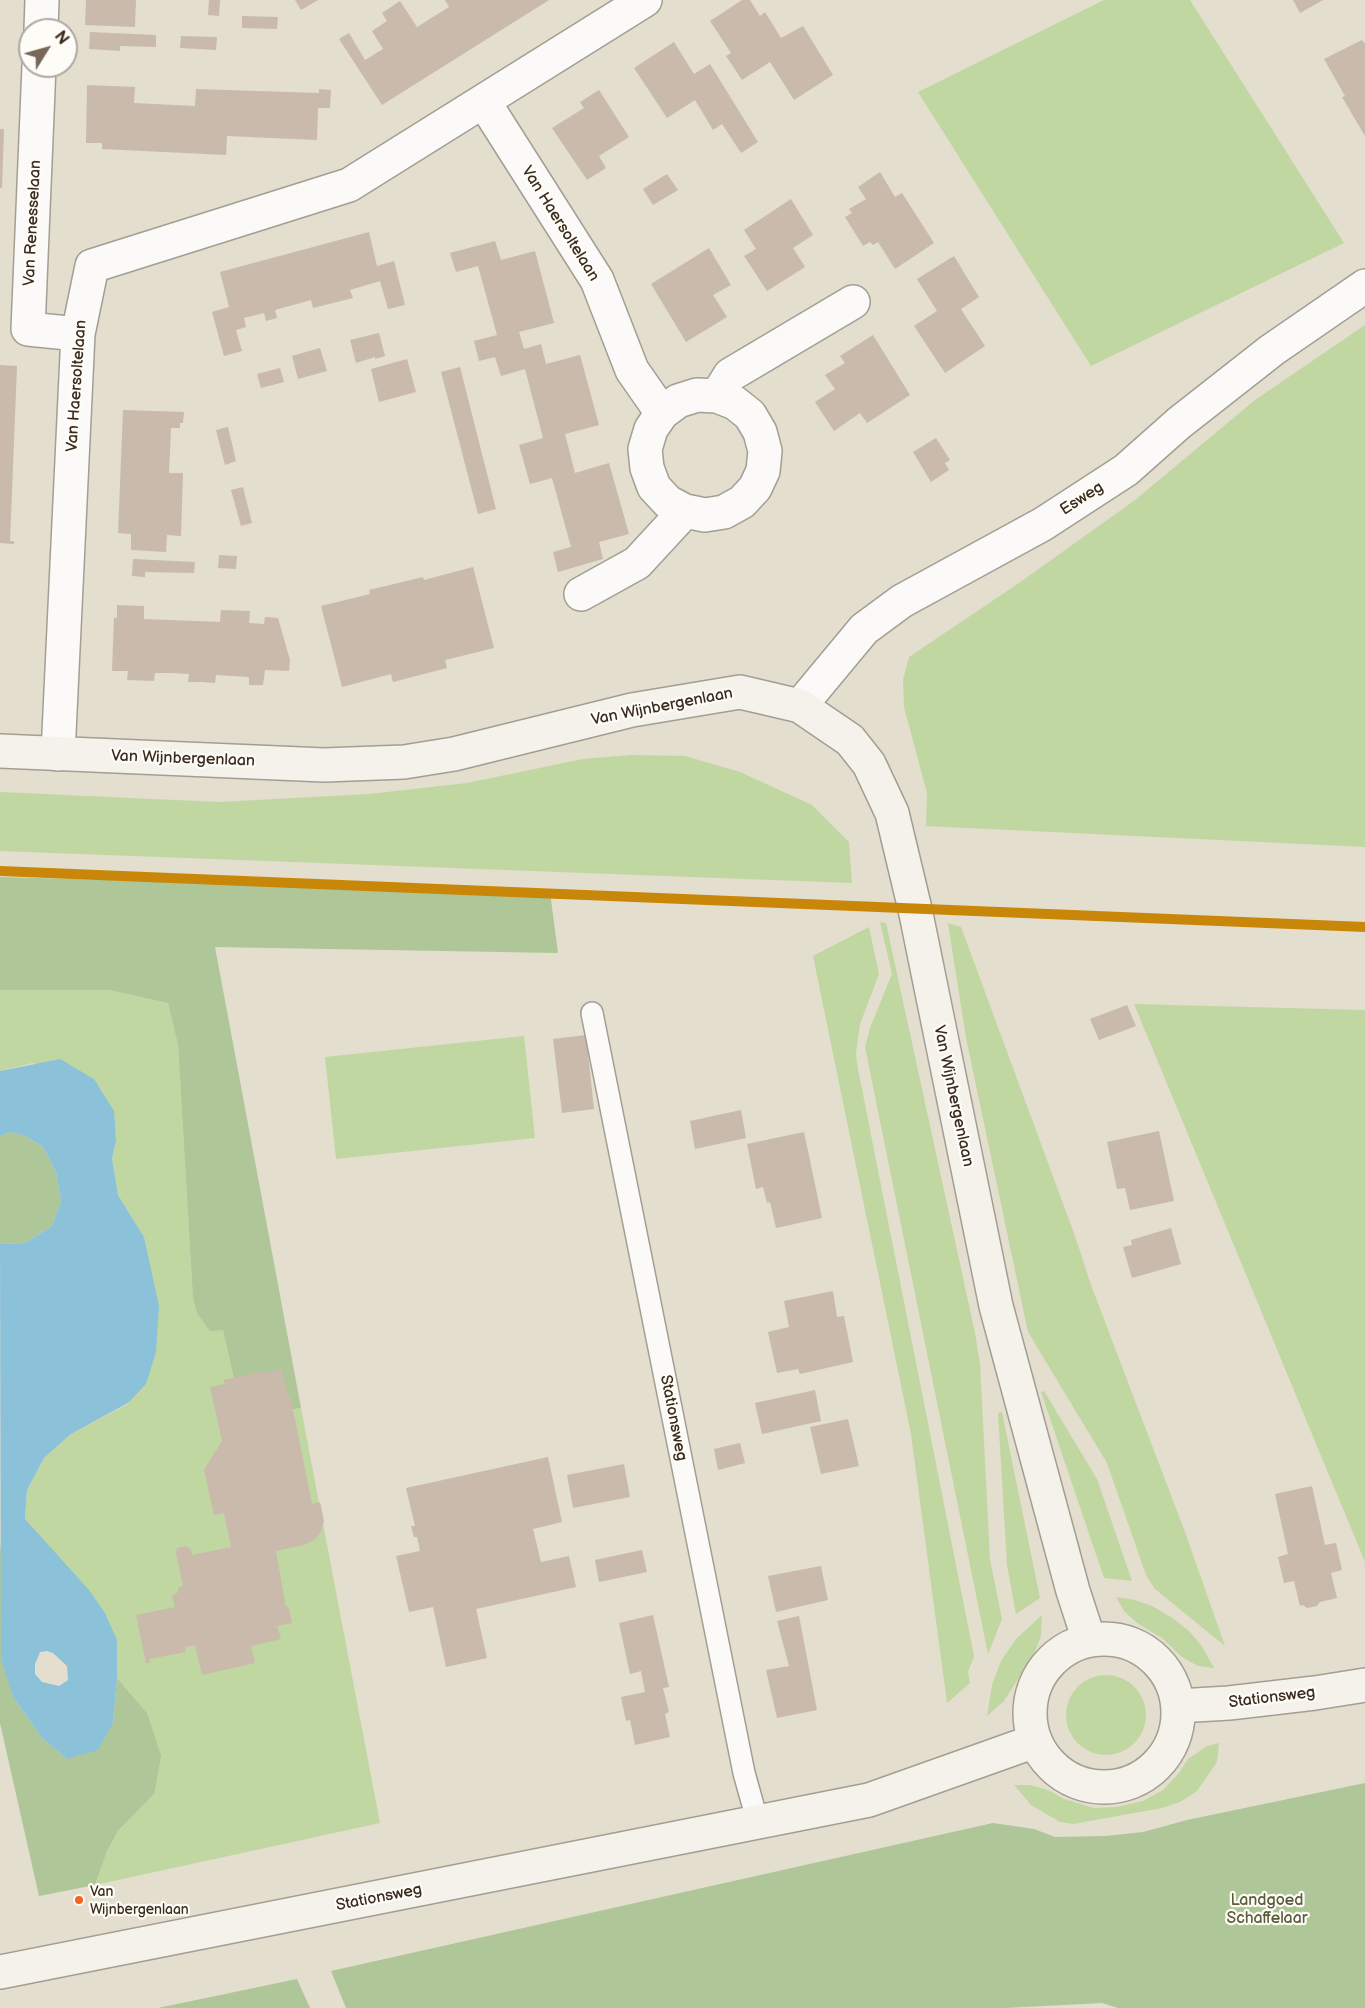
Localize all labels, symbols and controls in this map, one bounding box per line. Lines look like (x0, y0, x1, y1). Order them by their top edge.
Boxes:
north arrow (18, 18, 78, 78)
text: N (50, 28, 72, 49)
street label: Van Renesselaan (20, 159, 46, 287)
street label: Van Haersoltelaan (517, 163, 603, 285)
street label: Van Haersoltelaan (63, 319, 91, 453)
street label: Esweg (1057, 478, 1107, 520)
street label: Van Wijnbergenlaan (590, 684, 734, 730)
street label: Van Wijnbergenlaan (111, 747, 255, 771)
street label: Van Wijnbergenlaan (929, 1024, 977, 1168)
street label: Stationsweg (655, 1373, 691, 1463)
street label: Stationsweg (1228, 1683, 1316, 1713)
street label: Stationsweg (334, 1880, 424, 1916)
place label: Van Wijnbergenlaan (90, 1884, 189, 1916)
park label: Landgoed Schaffelaar (1226, 1891, 1308, 1929)
marker: Van Wijnbergenlaan (73, 1894, 85, 1906)

